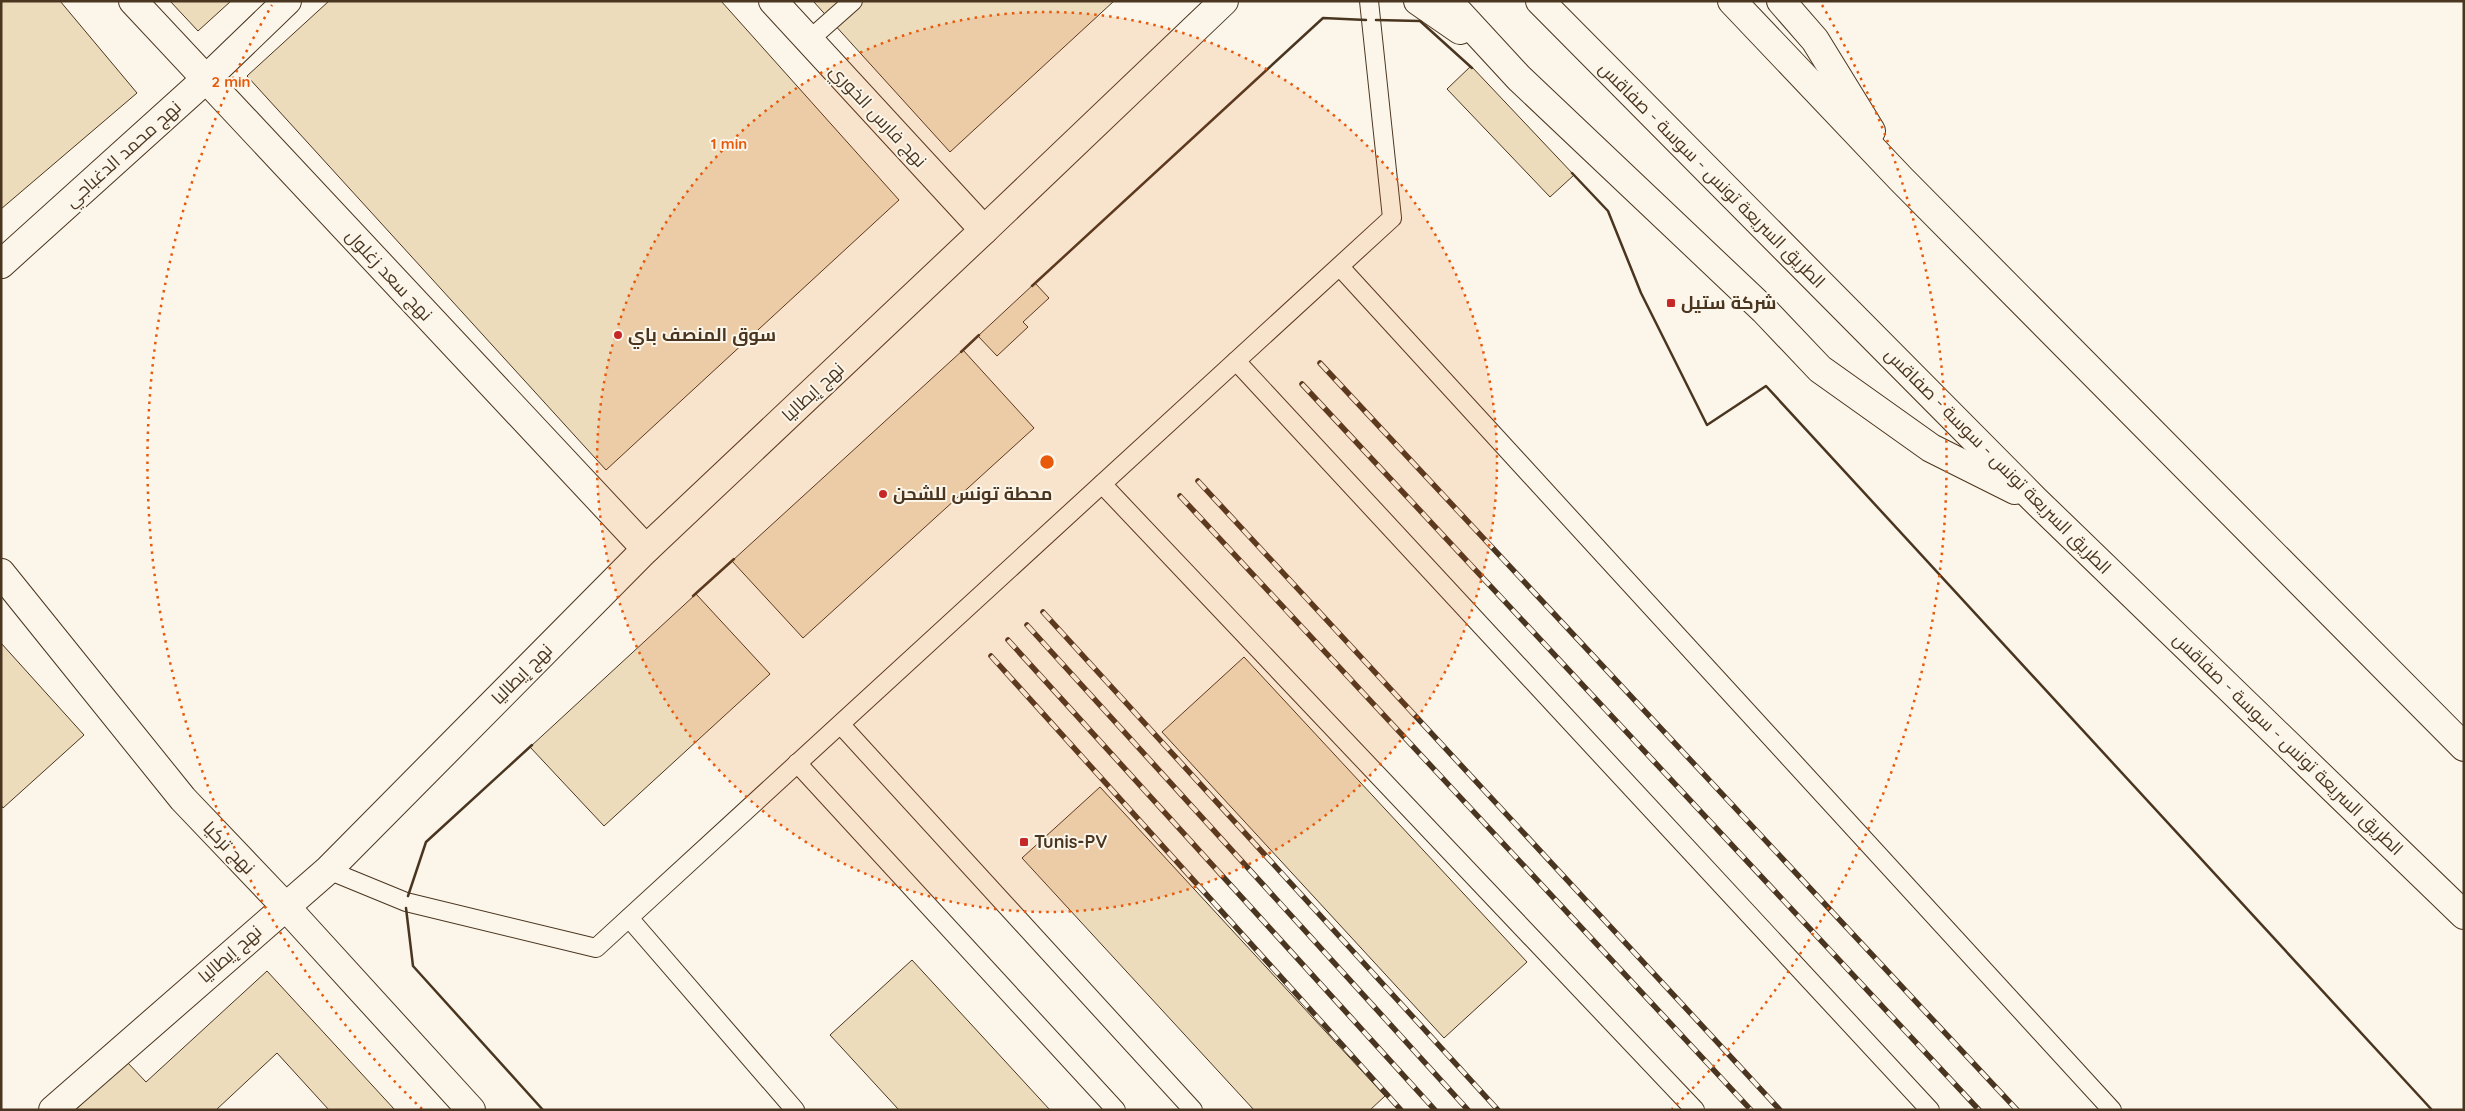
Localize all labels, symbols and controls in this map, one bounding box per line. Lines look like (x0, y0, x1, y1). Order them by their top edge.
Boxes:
street label: الطريق السريعة تونس - سوسة - صفاقس (1594, 57, 1830, 293)
street label: نهج فارس الخوري (823, 59, 932, 174)
text: 2 min (211, 72, 251, 91)
street label: نهج محمد الدغباجي (60, 95, 188, 214)
text: 1 min (711, 134, 747, 153)
street label: نهج سعد زغلول (340, 224, 438, 326)
place label: شركة ستيل (1681, 291, 1776, 314)
marker: شركة ستيل (1665, 297, 1677, 309)
place label: سوق المنصف باي (628, 323, 776, 349)
marker: سوق المنصف باي (612, 329, 624, 341)
street label: الطريق السريعة تونس - سوسة - صفاقس (1880, 343, 2116, 579)
street label: نهج إيطاليا (777, 357, 849, 427)
centre of rings (1038, 453, 1056, 471)
place label: محطة تونس للشحن (893, 482, 1052, 505)
marker: محطة تونس للشحن (877, 488, 889, 500)
street label: الطريق السريعة تونس - سوسة - صفاقس (2168, 627, 2408, 861)
street label: نهج إيطاليا (486, 638, 558, 710)
street label: نهج تركيا (198, 816, 260, 880)
place label: Tunis-PV (1034, 830, 1108, 853)
marker: Tunis-PV (1018, 836, 1030, 848)
street label: نهج إيطاليا (193, 920, 267, 988)

